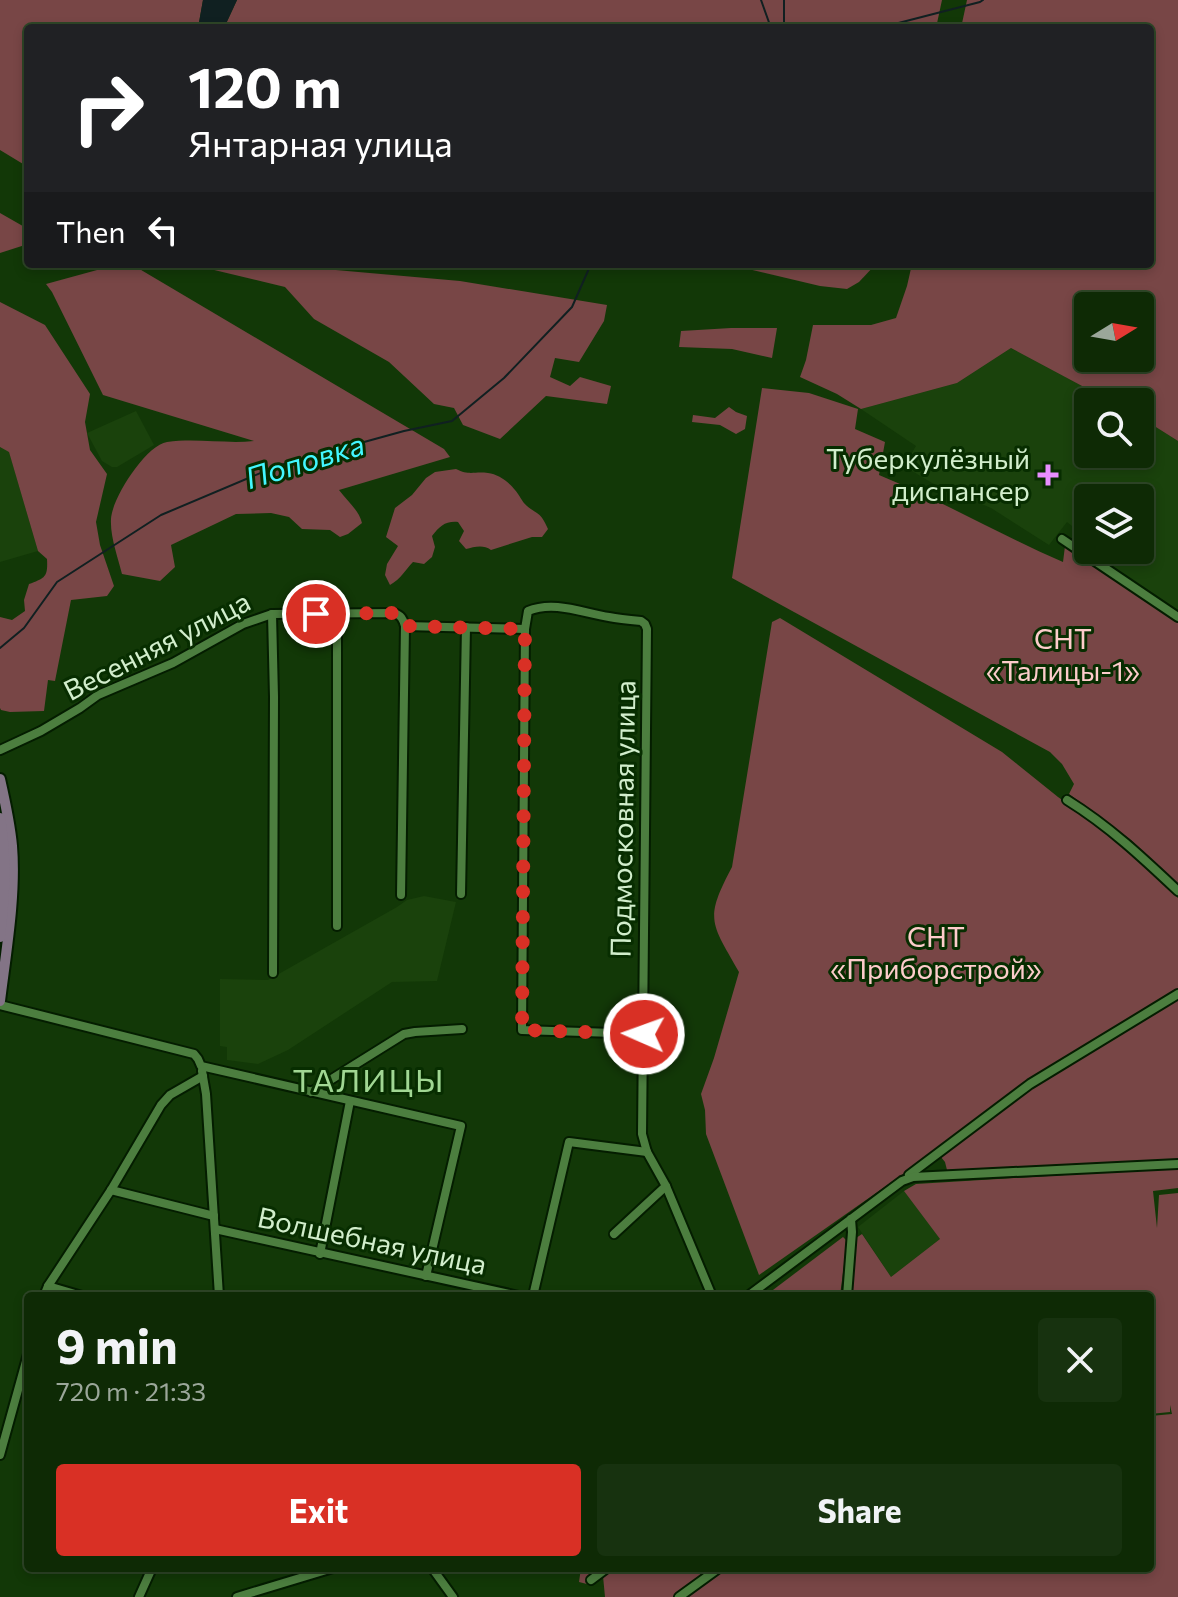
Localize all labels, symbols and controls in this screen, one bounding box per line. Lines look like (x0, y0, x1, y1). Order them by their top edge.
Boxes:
text: 120 m (188, 51, 342, 120)
icon: right (56, 56, 160, 160)
text: Янтарная улица (188, 120, 453, 164)
icon: left (141, 208, 185, 252)
text: Then (56, 212, 125, 249)
north arrow (1074, 292, 1154, 372)
map controls (1074, 292, 1154, 564)
button: search (1074, 388, 1154, 468)
water label: Поповка (240, 424, 368, 495)
place label: Туберкулёзный диспансер (826, 441, 1030, 507)
marker: Туберкулёзный диспансер (1037, 464, 1059, 486)
button: layers (1074, 484, 1154, 564)
pin (282, 580, 350, 648)
street label: Весенняя улица (58, 583, 255, 707)
icon: arrive (294, 592, 338, 636)
park label: СНТ «Талицы-1» (986, 621, 1140, 687)
street label: Подмосковная улица (603, 680, 641, 958)
park label: СНТ «Приборстрой» (830, 919, 1042, 985)
position arrow (602, 992, 686, 1076)
district label: ТАЛИЦЫ (293, 1059, 446, 1099)
street label: Волшебная улица (255, 1199, 490, 1281)
text: 9 min (56, 1315, 178, 1374)
button: close (1038, 1318, 1122, 1402)
text: 720 m · 21:33 (56, 1375, 206, 1406)
button: Exit (56, 1464, 581, 1556)
button: Share (597, 1464, 1122, 1556)

